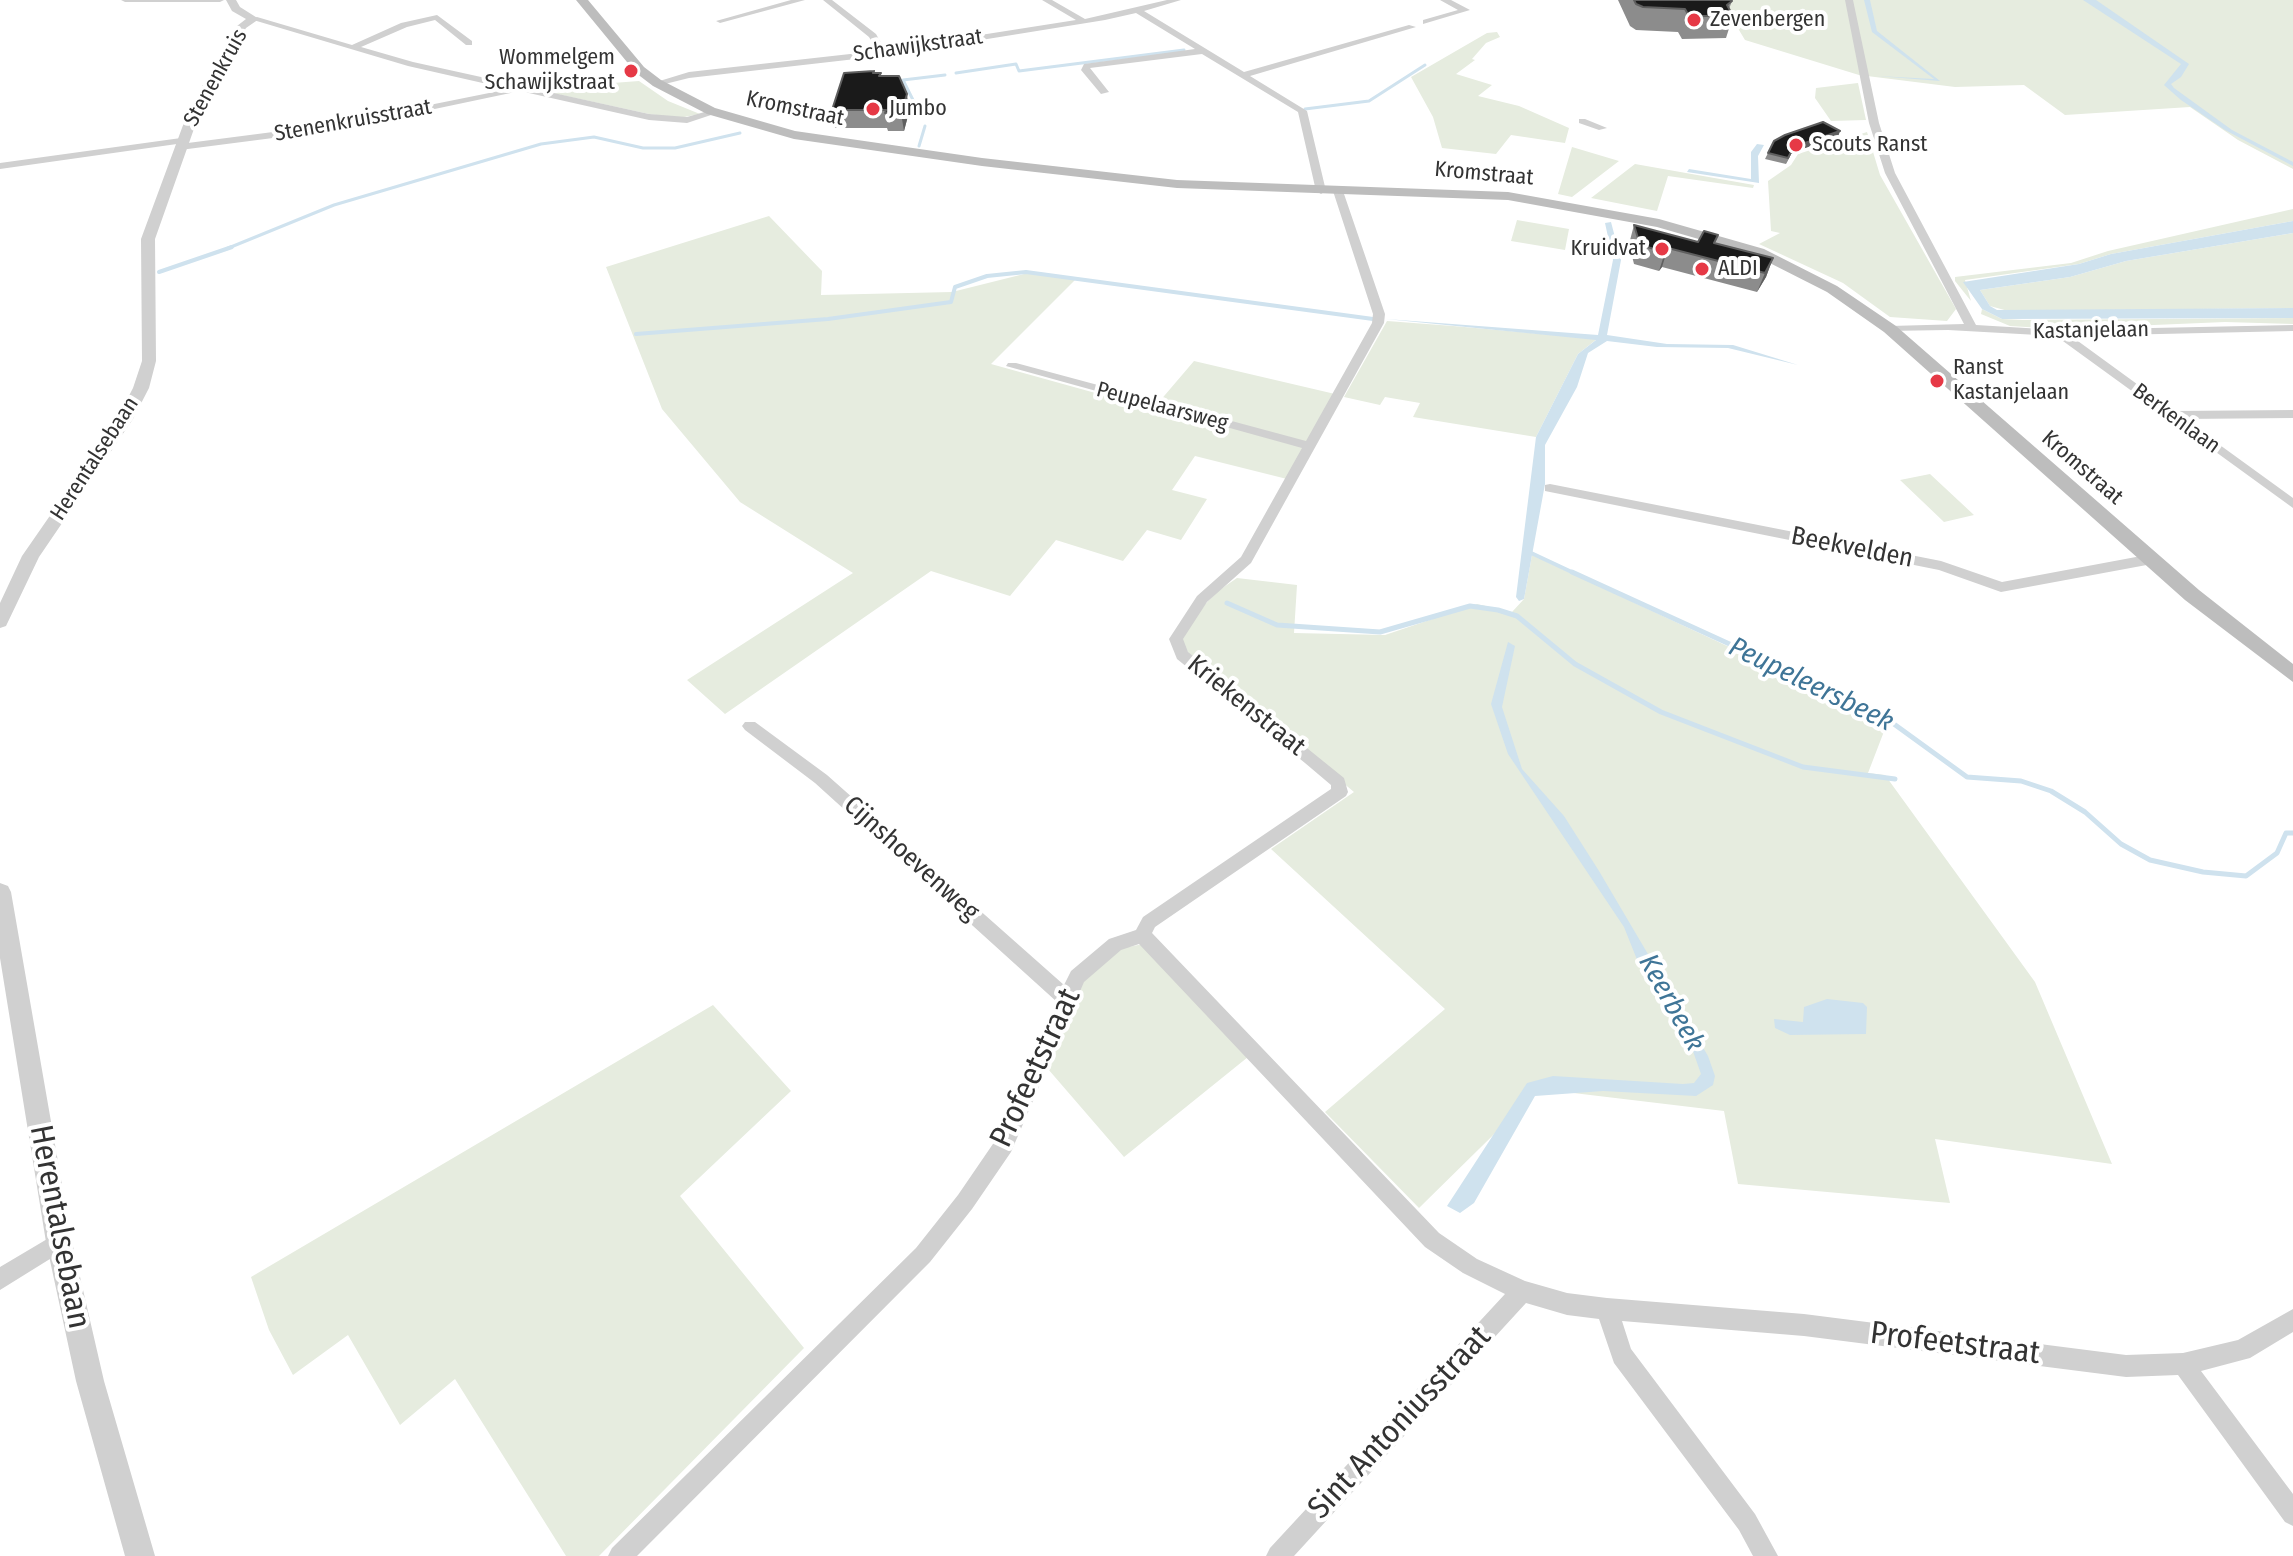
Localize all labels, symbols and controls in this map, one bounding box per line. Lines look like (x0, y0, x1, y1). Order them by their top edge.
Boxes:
place label: Zevenbergen (1710, 7, 1825, 33)
marker: Zevenbergen (1685, 11, 1703, 29)
street label: Schawijkstraat (852, 24, 984, 68)
street label: Stenenkruis (178, 25, 254, 131)
place label: Wommelgem Schawijkstraat (485, 45, 615, 96)
marker: Wommelgem Schawijkstraat (622, 62, 640, 80)
street label: Kromstraat (744, 86, 846, 132)
street label: Stenenkruisstraat (272, 94, 434, 148)
place label: Jumbo (889, 96, 947, 122)
marker: Jumbo (864, 100, 882, 118)
place label: Scouts Ranst (1812, 132, 1927, 158)
marker: Scouts Ranst (1787, 136, 1805, 154)
street label: Kromstraat (1433, 157, 1535, 191)
place label: Kruidvat (1570, 236, 1646, 262)
marker: Kruidvat (1653, 240, 1671, 258)
place label: ALDI (1718, 256, 1758, 282)
marker: ALDI (1693, 260, 1711, 278)
street label: Kastanjelaan (2033, 317, 2149, 345)
place label: Ranst Kastanjelaan (1953, 355, 2069, 406)
marker: Ranst Kastanjelaan (1928, 372, 1946, 390)
street label: Peupelaarsweg (1093, 377, 1231, 437)
street label: Berkenlaan (2127, 378, 2225, 460)
street label: Herentalsebaan (45, 392, 145, 526)
street label: Kromstraat (2036, 425, 2128, 511)
street label: Beekvelden (1788, 521, 1916, 575)
water label: Peupeleersbeek (1723, 631, 1899, 739)
street label: Kriekenstraat (1181, 649, 1311, 763)
street label: Cijnshoevenweg (837, 790, 985, 928)
water label: Keerbeek (1631, 949, 1711, 1057)
street label: Profeetstraat (983, 983, 1089, 1153)
street label: Herentalsebaan (20, 1122, 98, 1332)
street label: Profeetstraat (1868, 1315, 2042, 1373)
street label: Sint Antoniusstraat (1301, 1318, 1499, 1528)

